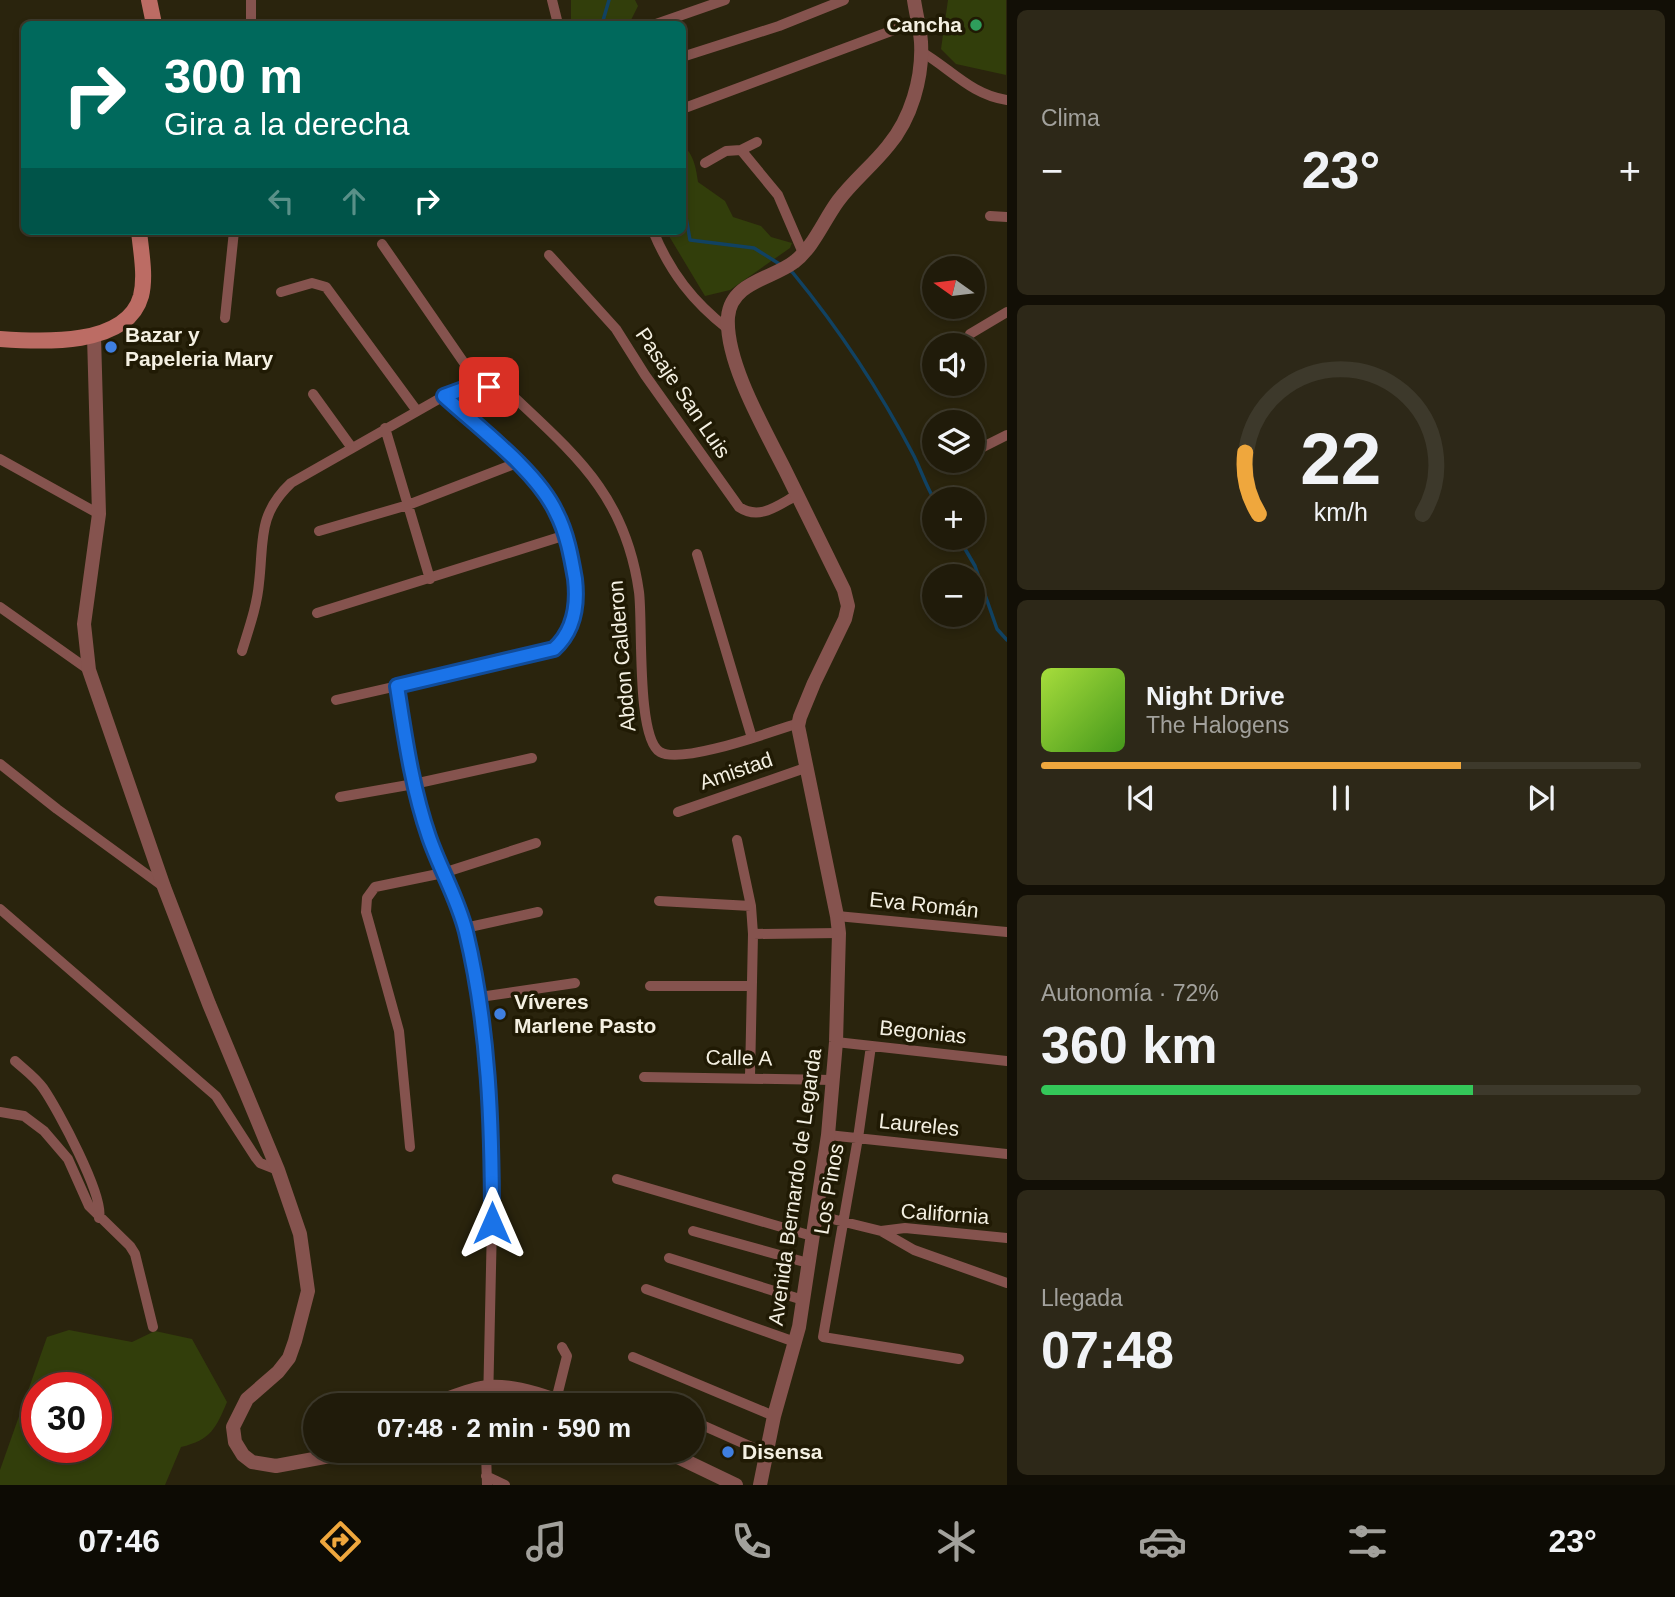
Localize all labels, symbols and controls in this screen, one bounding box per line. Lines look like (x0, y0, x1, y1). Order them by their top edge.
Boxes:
place label: Cancha (886, 13, 962, 36)
marker: Cancha (968, 17, 984, 33)
icon: right (49, 49, 140, 140)
text: 300 m (164, 49, 303, 103)
text: Clima (1041, 105, 1100, 131)
text: Gira a la derecha (164, 106, 409, 142)
text: 23° (1302, 141, 1380, 199)
text: − (1041, 150, 1063, 192)
text: + (1619, 150, 1641, 192)
icon: left (262, 182, 300, 220)
icon: ahead (335, 182, 373, 220)
icon: right (408, 182, 446, 220)
north arrow (922, 256, 985, 318)
map controls (922, 256, 985, 627)
place label: Bazar y Papeleria Mary (125, 323, 274, 370)
street label: Pasaje San Luis (631, 323, 735, 462)
button: sound (922, 333, 985, 396)
marker: Bazar y Papeleria Mary (103, 339, 119, 355)
pin (459, 357, 519, 417)
icon: arrive (470, 368, 508, 406)
button: layers (922, 410, 985, 473)
text: 22 (1301, 418, 1381, 499)
button: + (922, 487, 985, 550)
text: km/h (1314, 497, 1368, 525)
button: − (922, 564, 985, 627)
street label: Abdon Calderon (603, 579, 640, 733)
text: Night Drive (1146, 681, 1285, 711)
text: The Halogens (1146, 712, 1289, 738)
street label: Amistad (696, 747, 775, 794)
icon: previous (1122, 779, 1160, 817)
icon: pause (1322, 779, 1360, 817)
icon: next (1522, 779, 1560, 817)
street label: Eva Román (868, 887, 980, 922)
text: Autonomía · 72% (1041, 980, 1219, 1006)
place label: Víveres Marlene Pasto (514, 990, 656, 1037)
marker: Víveres Marlene Pasto (492, 1006, 508, 1022)
street label: Begonias (878, 1015, 968, 1048)
text: 360 km (1041, 1016, 1217, 1074)
street label: Calle A (706, 1045, 772, 1070)
street label: Avenida Bernardo de Legarda (764, 1046, 825, 1327)
street label: Laureles (878, 1109, 960, 1140)
street label: Los Pinos (809, 1141, 848, 1236)
position arrow (455, 1186, 529, 1260)
street label: California (900, 1199, 990, 1228)
text: Llegada (1041, 1285, 1123, 1311)
text: 07:48 (1041, 1321, 1174, 1379)
speed limit sign: 30 (21, 1372, 112, 1463)
text: 07:48 · 2 min · 590 m (377, 1413, 631, 1443)
place label: Disensa (742, 1440, 823, 1463)
marker: Disensa (720, 1444, 736, 1460)
icon: directions (316, 1517, 365, 1566)
icon: music (522, 1517, 571, 1566)
icon: phone (727, 1517, 776, 1566)
icon: climate (932, 1517, 981, 1566)
icon: car (1138, 1517, 1187, 1566)
icon: filters (1343, 1517, 1392, 1566)
text: 07:46 (78, 1523, 160, 1559)
text: 23° (1548, 1523, 1597, 1559)

